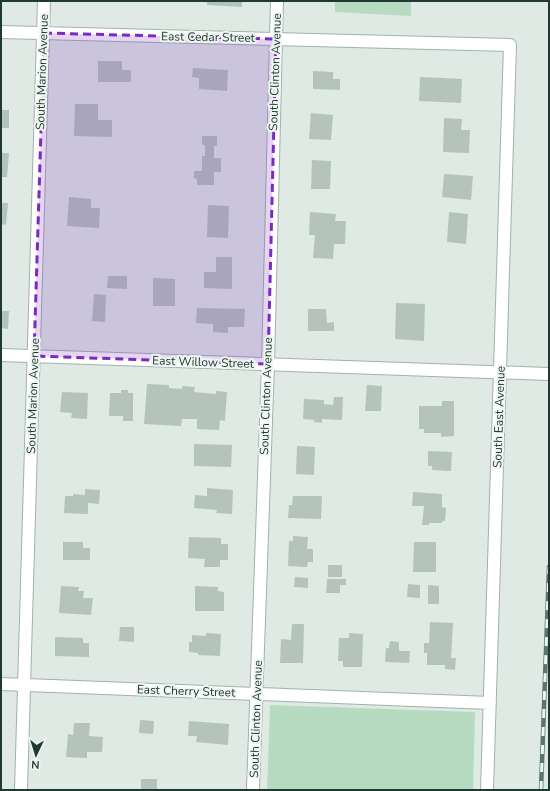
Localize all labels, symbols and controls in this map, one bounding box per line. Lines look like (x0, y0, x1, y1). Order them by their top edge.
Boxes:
street label: South Clinton Avenue (265, 13, 285, 131)
street label: South Marion Avenue (32, 14, 52, 130)
street label: East Cedar Street (161, 28, 256, 46)
street label: South Clinton Avenue (256, 337, 276, 455)
street label: South Marion Avenue (23, 338, 43, 454)
street label: East Willow Street (152, 352, 255, 372)
street label: South East Avenue (489, 366, 509, 468)
street label: South Clinton Avenue (246, 660, 266, 778)
street label: East Cherry Street (137, 681, 236, 701)
north arrow (16, 735, 56, 775)
text: N (31, 757, 40, 772)

